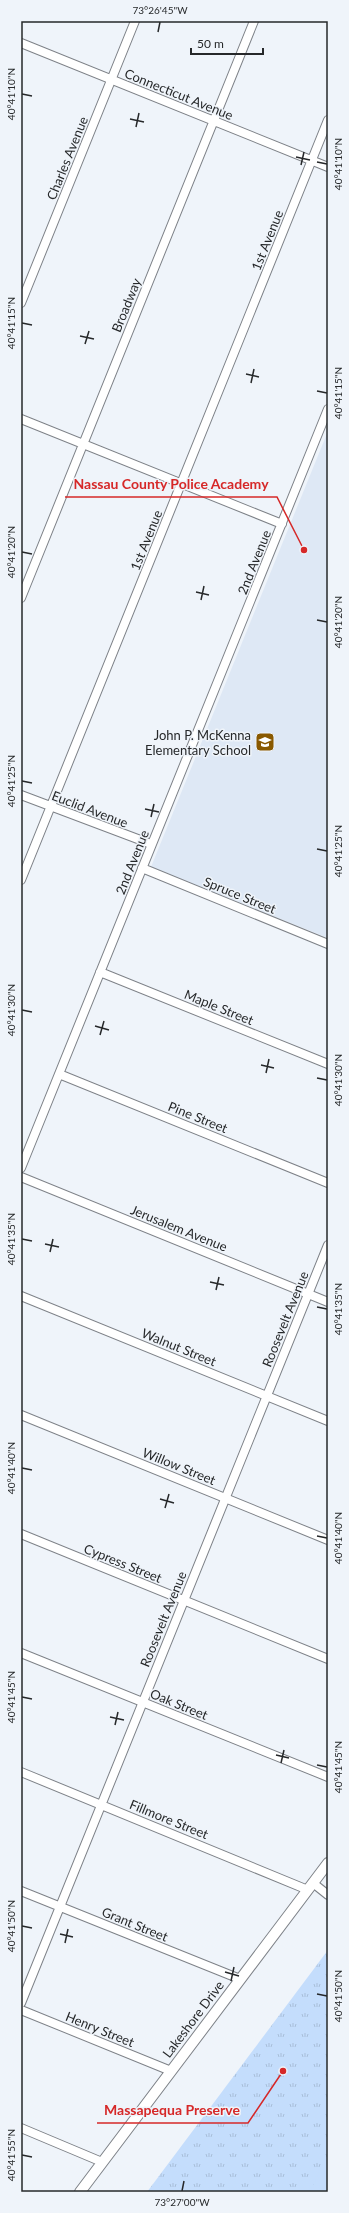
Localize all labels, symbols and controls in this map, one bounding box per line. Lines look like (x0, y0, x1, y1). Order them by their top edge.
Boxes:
text: 73°26'45"W (132, 4, 188, 16)
scale bar (191, 30, 263, 56)
text: 50 m (197, 36, 224, 51)
street label: Connecticut Avenue (122, 65, 236, 123)
text: 40°41'10"N (5, 68, 17, 120)
street label: Charles Avenue (43, 114, 91, 202)
text: 40°41'10"N (332, 138, 344, 190)
street label: 1st Avenue (248, 207, 286, 273)
street label: Broadway (108, 275, 144, 334)
text: 40°41'15"N (5, 297, 17, 349)
text: 40°41'15"N (332, 367, 344, 419)
callout: Nassau County Police Academy (65, 471, 277, 497)
text: Nassau County Police Academy (73, 475, 269, 492)
street label: 1st Avenue (127, 507, 165, 573)
text: 40°41'20"N (5, 526, 17, 578)
street label: 2nd Avenue (234, 527, 274, 597)
text: 40°41'20"N (332, 596, 344, 648)
place label: John P. McKenna Elementary School (145, 727, 251, 758)
school or university icon: John P. McKenna Elementary School (254, 731, 276, 753)
text: 40°41'25"N (5, 755, 17, 807)
street label: Euclid Avenue (50, 787, 130, 831)
text: 40°41'25"N (332, 825, 344, 877)
street label: 2nd Avenue (112, 827, 152, 897)
street label: Spruce Street (201, 873, 279, 917)
text: 40°41'30"N (5, 984, 17, 1036)
street label: Maple Street (182, 986, 256, 1028)
text: 40°41'30"N (332, 1054, 344, 1106)
street label: Pine Street (166, 1098, 230, 1136)
street label: Jerusalem Avenue (128, 1201, 230, 1255)
text: 40°41'35"N (5, 1213, 17, 1265)
street label: Roosevelt Avenue (259, 1269, 312, 1369)
text: 40°41'35"N (332, 1283, 344, 1335)
street label: Walnut Street (139, 1325, 219, 1369)
text: 40°41'40"N (5, 1442, 17, 1494)
street label: Willow Street (140, 1444, 218, 1488)
text: 40°41'40"N (332, 1512, 344, 1564)
street label: Cypress Street (82, 1540, 165, 1586)
street label: Roosevelt Avenue (137, 1569, 190, 1669)
text: 40°41'45"N (5, 1671, 17, 1723)
street label: Oak Street (148, 1685, 211, 1723)
text: 40°41'45"N (332, 1741, 344, 1793)
street label: Fillmore Street (127, 1796, 211, 1842)
text: 40°41'50"N (5, 1900, 17, 1952)
street label: Grant Street (100, 1903, 171, 1945)
text: 40°41'50"N (332, 1970, 344, 2022)
street label: Lakeshore Drive (159, 1977, 227, 2061)
street label: Henry Street (63, 2008, 137, 2050)
callout: Massapequa Preserve (97, 2097, 248, 2123)
text: Massapequa Preserve (104, 2101, 240, 2118)
text: 40°41'55"N (5, 2129, 17, 2181)
text: 73°27'00"W (154, 2196, 210, 2208)

